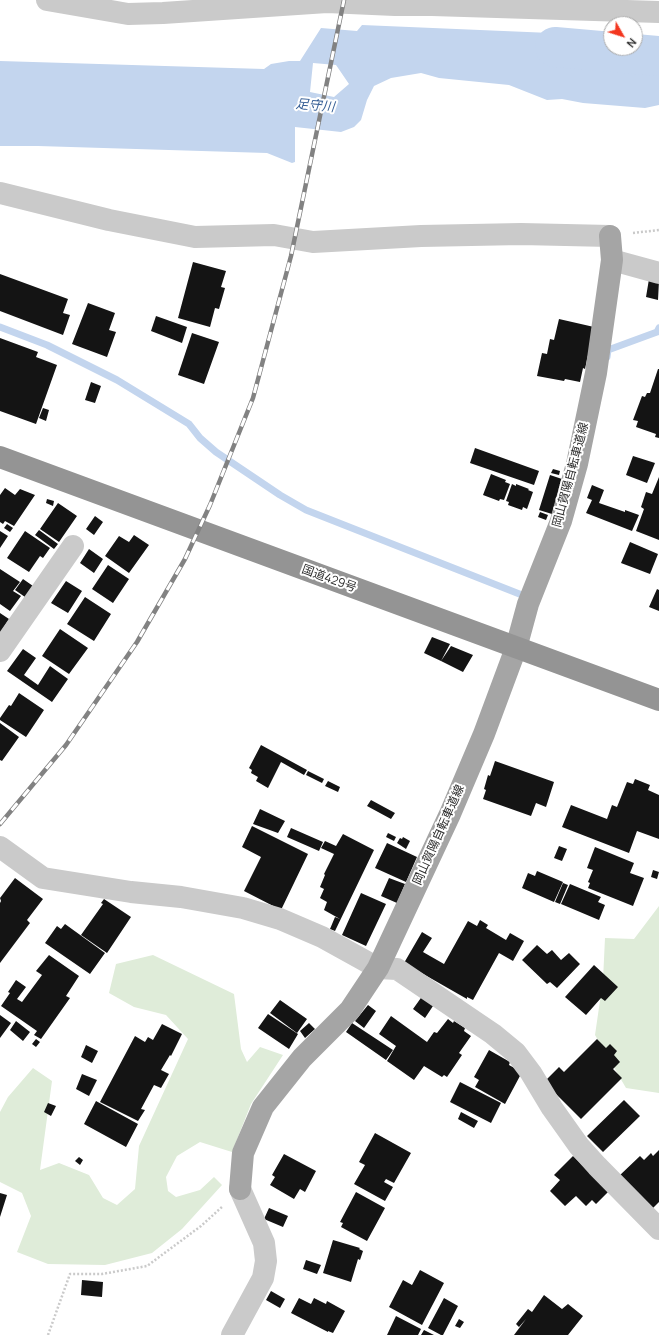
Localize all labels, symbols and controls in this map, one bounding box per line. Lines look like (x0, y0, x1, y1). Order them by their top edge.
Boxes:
north arrow (603, 16, 643, 56)
text: N (624, 35, 640, 51)
water label: 足守川 (295, 97, 335, 115)
street label: 岡山賀陽自転車道線 (550, 421, 592, 529)
street label: 国道429号 (300, 562, 358, 596)
street label: 岡山賀陽自転車道線 (410, 783, 468, 887)

